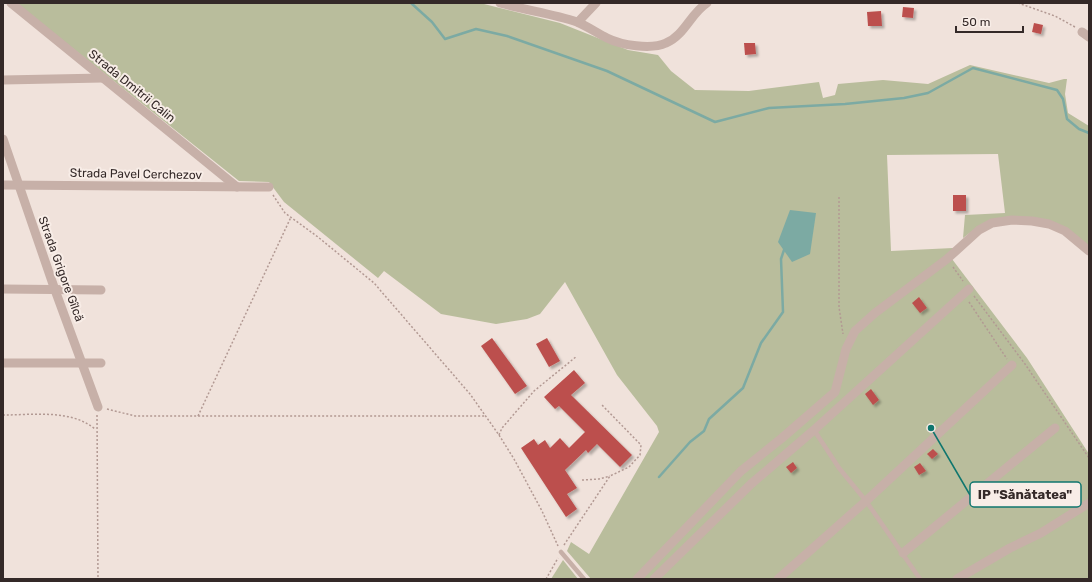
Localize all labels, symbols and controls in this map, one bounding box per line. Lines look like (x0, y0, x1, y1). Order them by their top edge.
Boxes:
scale bar (956, 8, 1023, 34)
text: 50 m (962, 15, 990, 29)
street label: Strada Dmitrii Calin (86, 47, 178, 125)
street label: Strada Pavel Cerchezov (70, 166, 203, 182)
street label: Strada Grigore Gîlcă (35, 214, 87, 324)
callout: IP "Sănătatea" (970, 482, 1081, 507)
text: IP "Sănătatea" (978, 487, 1072, 502)

